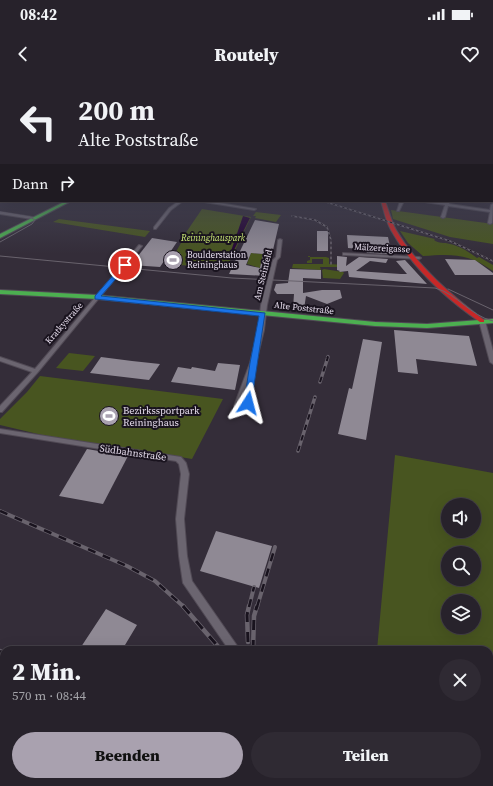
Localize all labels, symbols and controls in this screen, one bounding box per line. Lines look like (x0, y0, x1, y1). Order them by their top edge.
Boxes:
text: 08:42 (20, 4, 57, 25)
text: Routely (214, 42, 279, 67)
icon: back (12, 43, 34, 65)
icon: heart (459, 43, 481, 65)
text: 200 m (78, 91, 155, 129)
icon: left (12, 96, 64, 148)
text: Alte Poststraße (78, 127, 198, 152)
icon: right (56, 172, 78, 194)
text: Dann (12, 173, 48, 194)
park label: Reininghauspark (180, 232, 246, 244)
street label: Mälzereigasse (354, 241, 411, 255)
pin (108, 248, 142, 282)
street label: Am Steinfeld (251, 248, 275, 302)
sports icon: Boulderstation Reininghaus (162, 249, 184, 271)
place label: Boulderstation Reininghaus (187, 249, 247, 271)
icon: arrive (114, 254, 136, 276)
street label: Kratkystraße (43, 299, 86, 346)
street label: Alte Poststraße (273, 299, 335, 317)
position arrow (227, 382, 269, 424)
place label: Bezirkssportpark Reininghaus (123, 404, 200, 429)
sports icon: Bezirkssportpark Reininghaus (98, 405, 120, 427)
street label: Südbahnstraße (99, 441, 167, 464)
map controls (441, 498, 481, 634)
button: sound (441, 498, 481, 538)
button: search (441, 546, 481, 586)
button: layers (441, 594, 481, 634)
text: 2 Min. (12, 655, 81, 688)
button: close (439, 659, 481, 701)
text: 570 m · 08:44 (12, 687, 86, 704)
button: Beenden (12, 732, 243, 778)
button: Teilen (251, 732, 481, 778)

